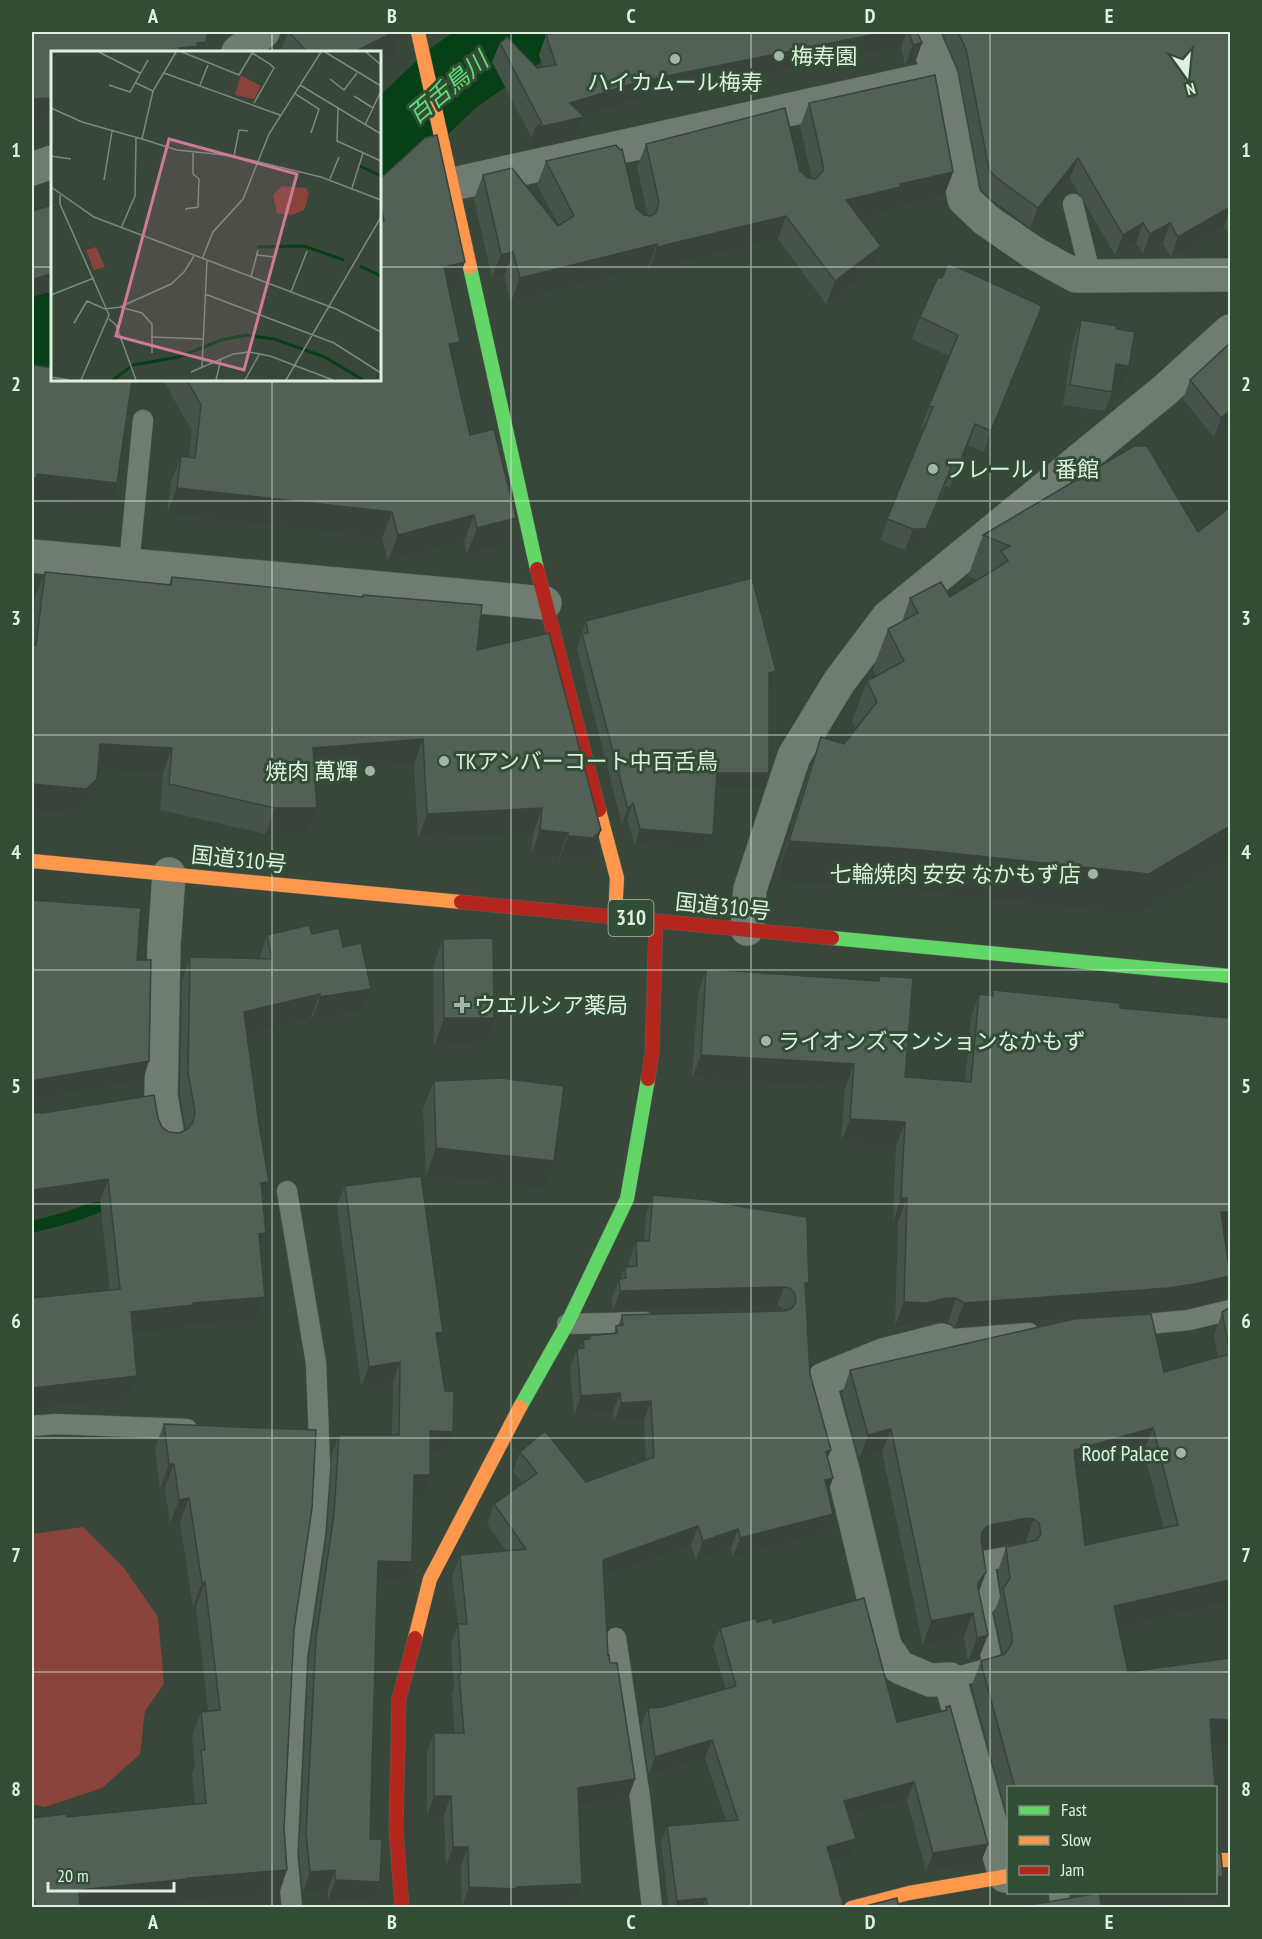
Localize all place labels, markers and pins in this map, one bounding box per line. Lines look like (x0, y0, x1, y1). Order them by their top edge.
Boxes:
place label: 梅寿園 (791, 42, 857, 70)
marker: 梅寿園 (772, 49, 786, 63)
marker: ハイカムール梅寿 (668, 52, 682, 66)
place label: ハイカムール梅寿 (587, 68, 763, 96)
place label: フレールⅠ番館 (945, 455, 1099, 483)
marker: フレールⅠ番館 (926, 462, 940, 476)
place label: TKアンバーコート中百舌鳥 (456, 747, 718, 775)
marker: TKアンバーコート中百舌鳥 (437, 754, 451, 768)
place label: 焼肉 萬輝 (265, 757, 358, 785)
marker: 焼肉 萬輝 (363, 764, 377, 778)
place label: 七輪焼肉 安安 なかもず店 (830, 860, 1081, 888)
marker: 七輪焼肉 安安 なかもず店 (1086, 867, 1100, 881)
place label: ウエルシア薬局 (474, 991, 628, 1019)
marker: ウエルシア薬局 (455, 998, 469, 1012)
place label: ライオンズマンションなかもず (778, 1027, 1086, 1055)
marker: ライオンズマンションなかもず (759, 1034, 773, 1048)
place label: Roof Palace (1082, 1439, 1169, 1467)
marker: Roof Palace (1174, 1446, 1188, 1460)

